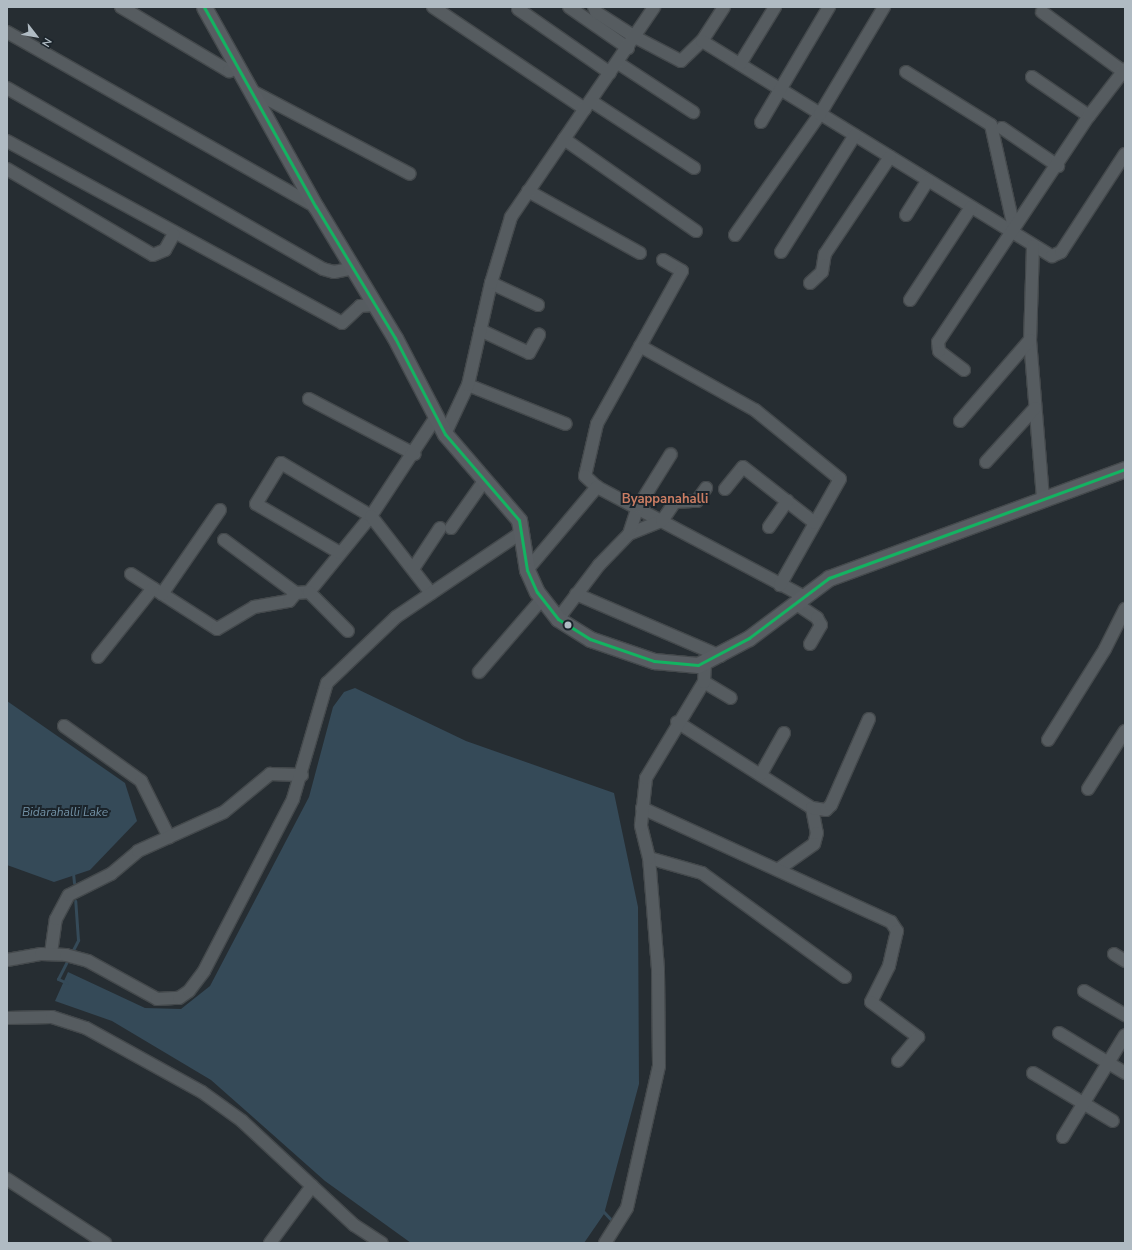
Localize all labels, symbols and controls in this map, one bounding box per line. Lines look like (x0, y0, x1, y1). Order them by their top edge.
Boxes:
north arrow (16, 16, 56, 56)
text: N (38, 35, 55, 50)
district label: Byappanahalli (622, 491, 708, 507)
unlabelled marker (563, 620, 573, 630)
water label: Bidarahalli Lake (22, 806, 108, 820)

